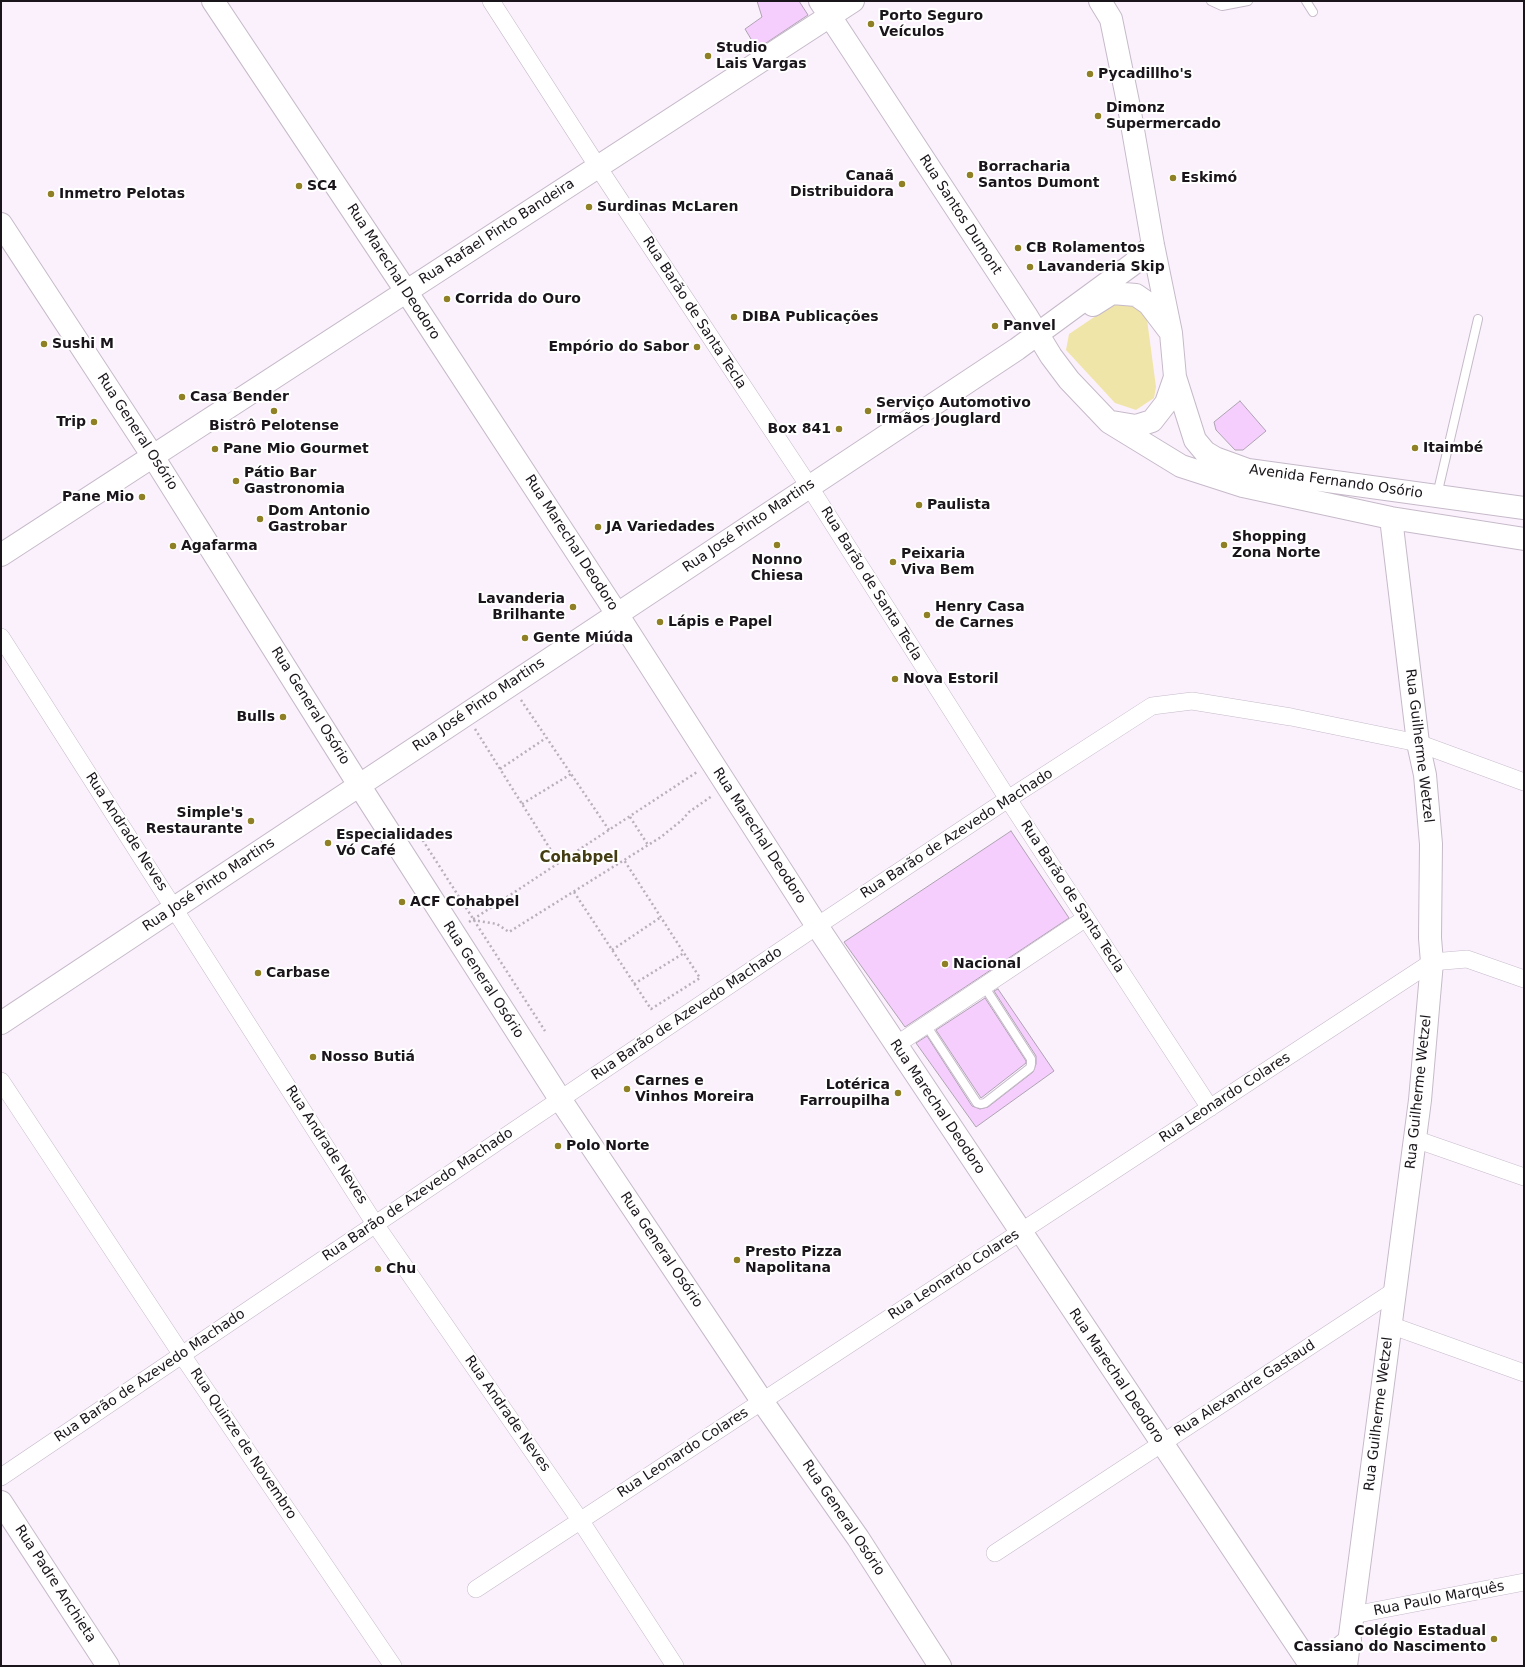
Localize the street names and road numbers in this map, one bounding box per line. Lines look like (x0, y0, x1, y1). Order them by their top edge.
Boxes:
street label: Rua Santos Dumont (915, 152, 1005, 278)
street label: Rua Rafael Pinto Bandeira (416, 175, 578, 289)
street label: Rua Marechal Deodoro (343, 201, 443, 343)
street label: Rua Barão de Santa Tecla (638, 234, 750, 392)
street label: Rua General Osório (93, 371, 181, 493)
street label: Avenida Fernando Osório (1248, 461, 1424, 503)
street label: Rua Marechal Deodoro (521, 472, 621, 614)
street label: Rua José Pinto Martins (680, 476, 818, 576)
street label: Rua Barão de Santa Tecla (817, 504, 925, 664)
street label: Rua General Osório (267, 644, 353, 768)
street label: Rua José Pinto Martins (410, 655, 548, 755)
street label: Rua Guilherme Wetzel (1401, 668, 1437, 824)
street label: Rua Marechal Deodoro (709, 765, 809, 907)
street label: Rua Barão de Azevedo Machado (858, 765, 1056, 903)
street label: Rua Andrade Neves (81, 770, 171, 894)
street label: Rua Barão de Santa Tecla (1016, 818, 1128, 976)
street label: Rua José Pinto Martins (140, 835, 278, 935)
street label: Rua General Osório (439, 919, 527, 1041)
street label: Rua Barão de Azevedo Machado (589, 944, 785, 1084)
street label: Rua Guilherme Wetzel (1403, 1014, 1435, 1170)
street label: Rua Marechal Deodoro (886, 1037, 988, 1177)
street label: Rua Leonardo Colares (1156, 1049, 1294, 1147)
street label: Rua Andrade Neves (281, 1083, 371, 1207)
street label: Rua Barão de Azevedo Machado (320, 1125, 516, 1265)
street label: Rua General Osório (616, 1189, 706, 1311)
street label: Rua Leonardo Colares (885, 1226, 1023, 1324)
street label: Rua Barão de Azevedo Machado (52, 1306, 248, 1446)
street label: Rua Marechal Deodoro (1065, 1306, 1167, 1446)
street label: Rua Guilherme Wetzel (1361, 1336, 1397, 1492)
street label: Rua Alexandre Gastaud (1171, 1337, 1319, 1441)
street label: Rua Andrade Neves (461, 1353, 553, 1475)
street label: Rua Quinze de Novembro (186, 1365, 300, 1523)
street label: Rua Leonardo Colares (614, 1404, 752, 1502)
street label: Rua General Osório (798, 1457, 888, 1579)
street label: Rua Padre Anchieta (11, 1522, 99, 1646)
street label: Rua Paulo Marquês (1372, 1578, 1506, 1620)

